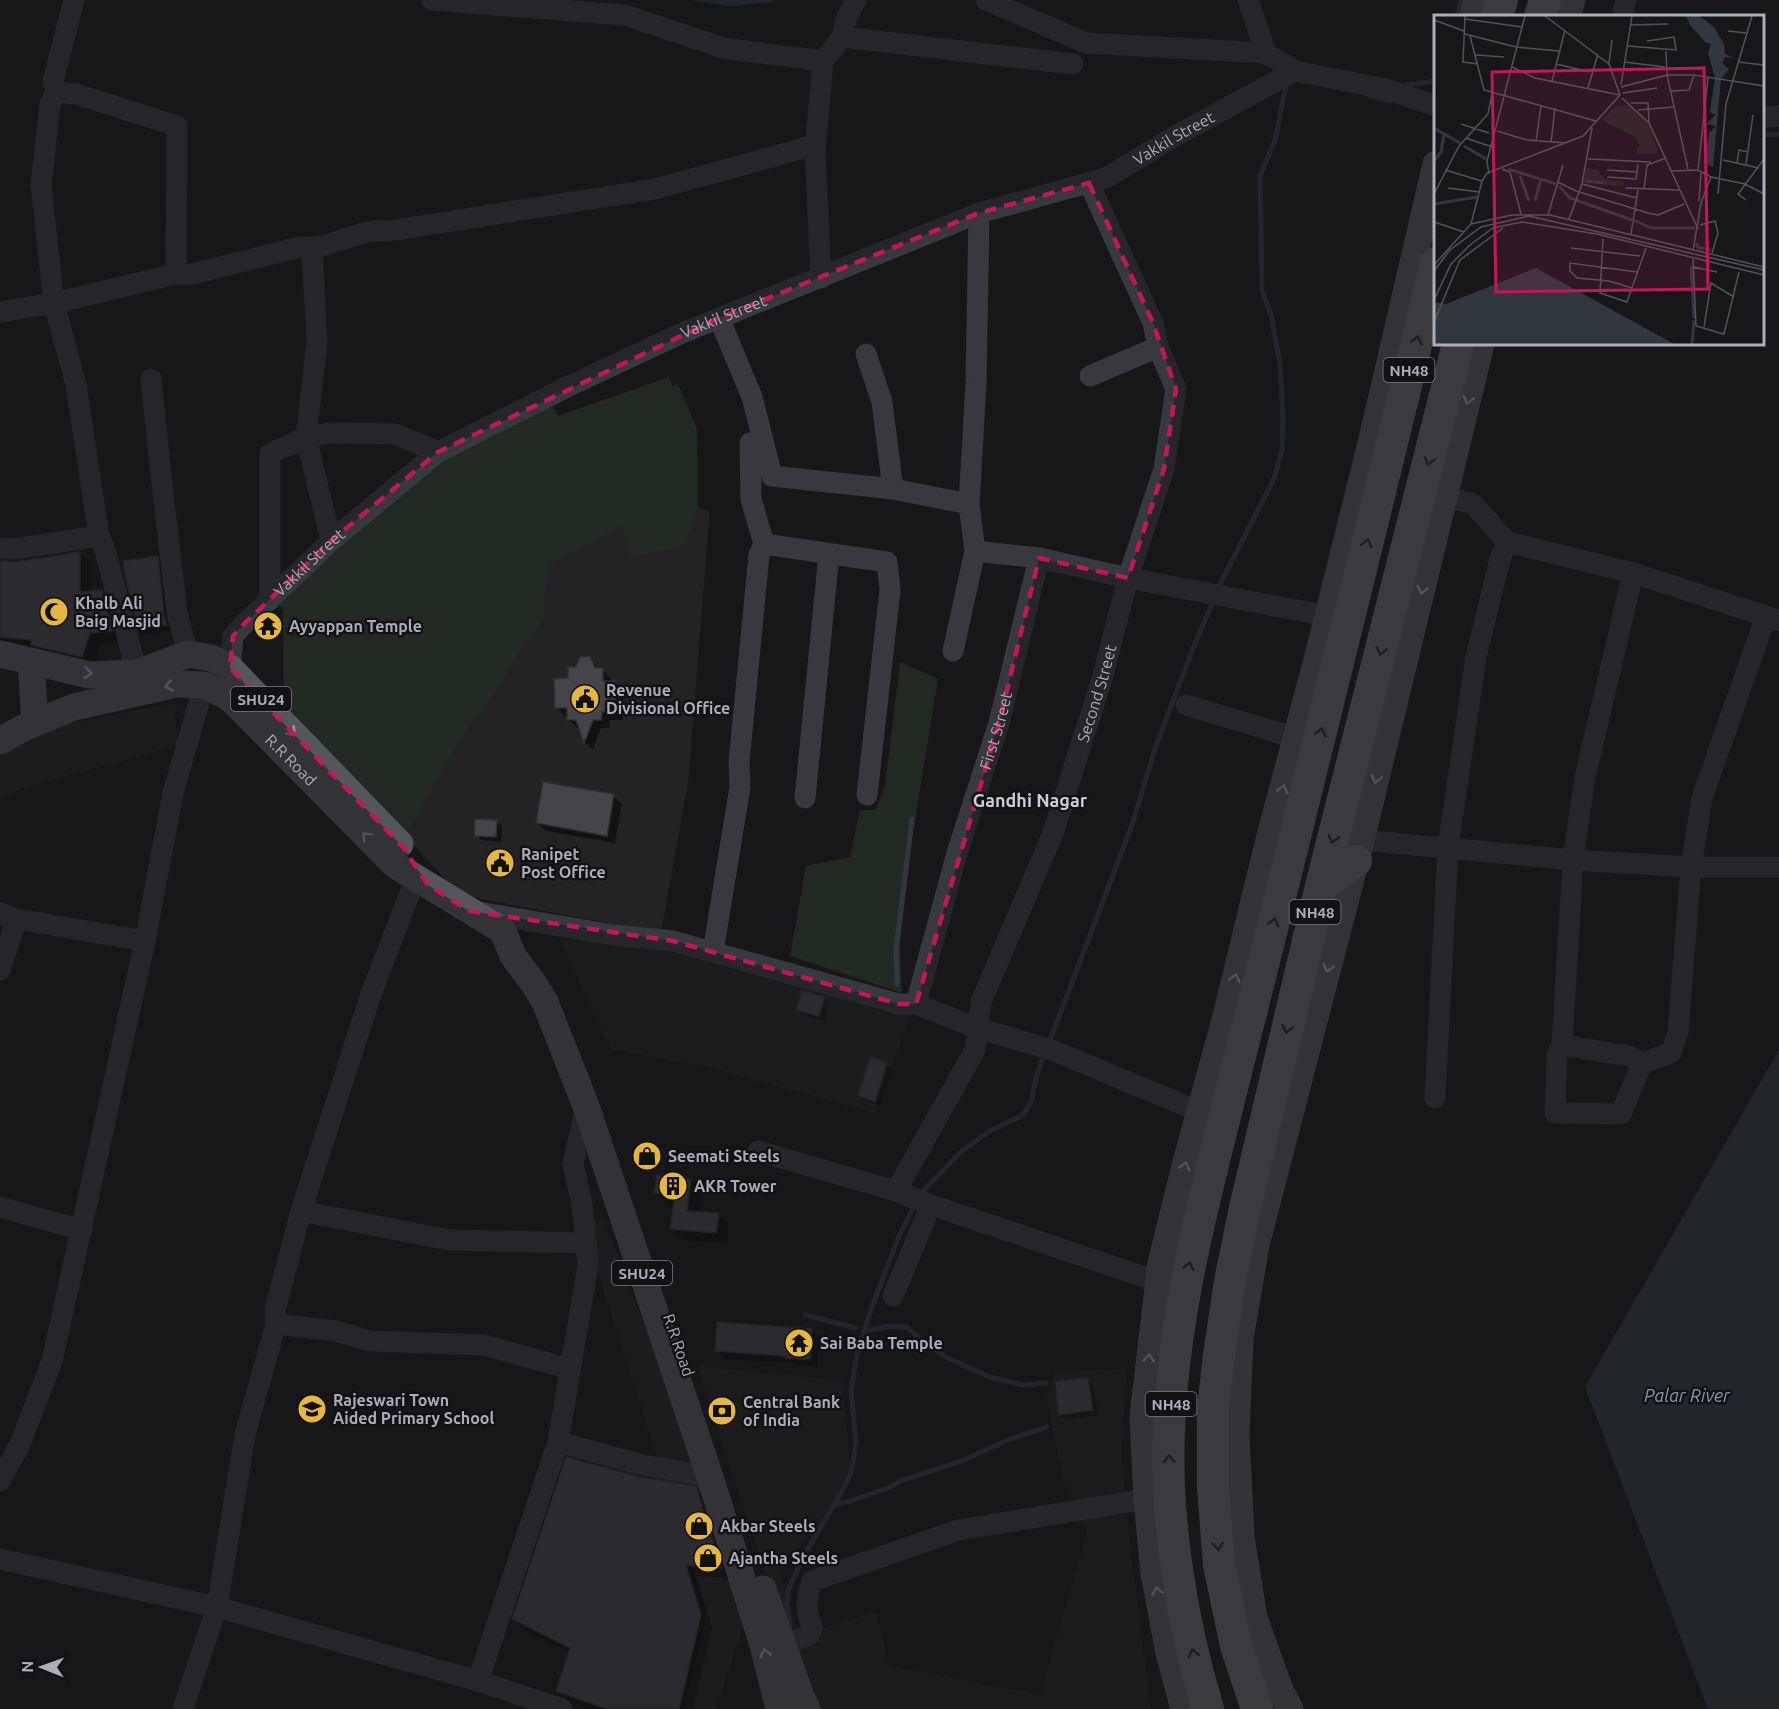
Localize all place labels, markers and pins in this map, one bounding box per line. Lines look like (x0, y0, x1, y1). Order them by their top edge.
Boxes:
place label: Khalb Ali Baig Masjid (75, 594, 161, 630)
mosque icon: Khalb Ali Baig Masjid (38, 596, 70, 628)
temple icon: Ayyappan Temple (252, 610, 284, 642)
place label: Ayyappan Temple (289, 617, 422, 635)
place label: Revenue Divisional Office (606, 681, 730, 717)
public building icon: Revenue Divisional Office (569, 683, 601, 715)
place label: Ranipet Post Office (521, 845, 606, 881)
public building icon: Ranipet Post Office (484, 847, 516, 879)
shop icon: Seemati Steels (631, 1140, 663, 1172)
place label: Seemati Steels (668, 1147, 780, 1165)
building icon: AKR Tower (657, 1170, 689, 1202)
place label: AKR Tower (694, 1177, 777, 1195)
temple icon: Sai Baba Temple (783, 1327, 815, 1359)
place label: Sai Baba Temple (820, 1334, 943, 1352)
place label: Rajeswari Town Aided Primary School (333, 1391, 494, 1427)
school or university icon: Rajeswari Town Aided Primary School (296, 1393, 328, 1425)
place label: Central Bank of India (743, 1393, 840, 1429)
bank icon: Central Bank of India (706, 1395, 738, 1427)
shop icon: Akbar Steels (683, 1510, 715, 1542)
place label: Akbar Steels (720, 1517, 815, 1535)
shop icon: Ajantha Steels (692, 1542, 724, 1574)
place label: Ajantha Steels (729, 1549, 838, 1567)

